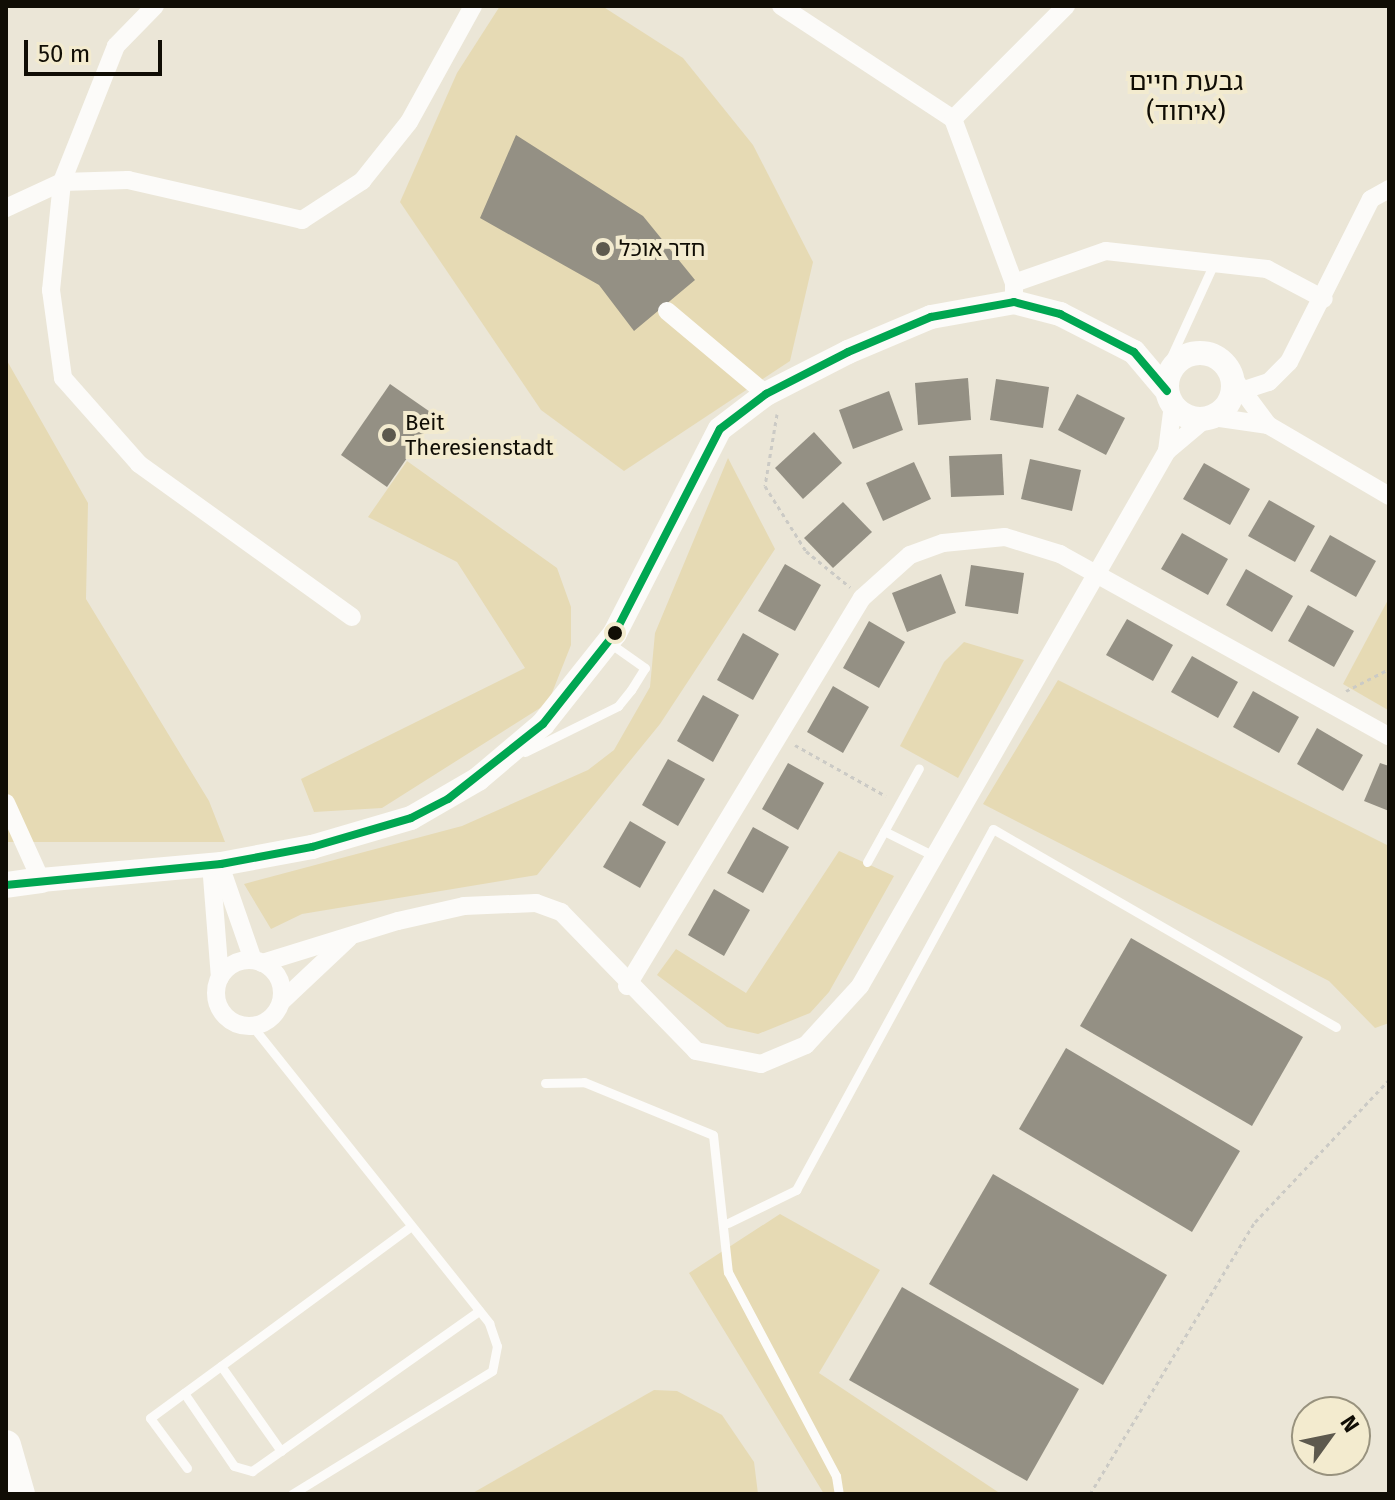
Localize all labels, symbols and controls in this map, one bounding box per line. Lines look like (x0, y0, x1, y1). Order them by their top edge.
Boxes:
scale bar (28, 24, 166, 74)
text: 50 m (38, 40, 90, 68)
district label: גבעת חיים (איחוד) (1129, 66, 1243, 128)
place label: חדר אוכל (619, 236, 705, 262)
marker: חדר אוכל (594, 240, 612, 258)
place label: Beit Theresienstadt (405, 409, 554, 460)
marker: Beit Theresienstadt (380, 426, 398, 444)
unlabelled marker (607, 625, 623, 641)
north arrow (1291, 1396, 1371, 1476)
text: N (1335, 1410, 1365, 1437)

